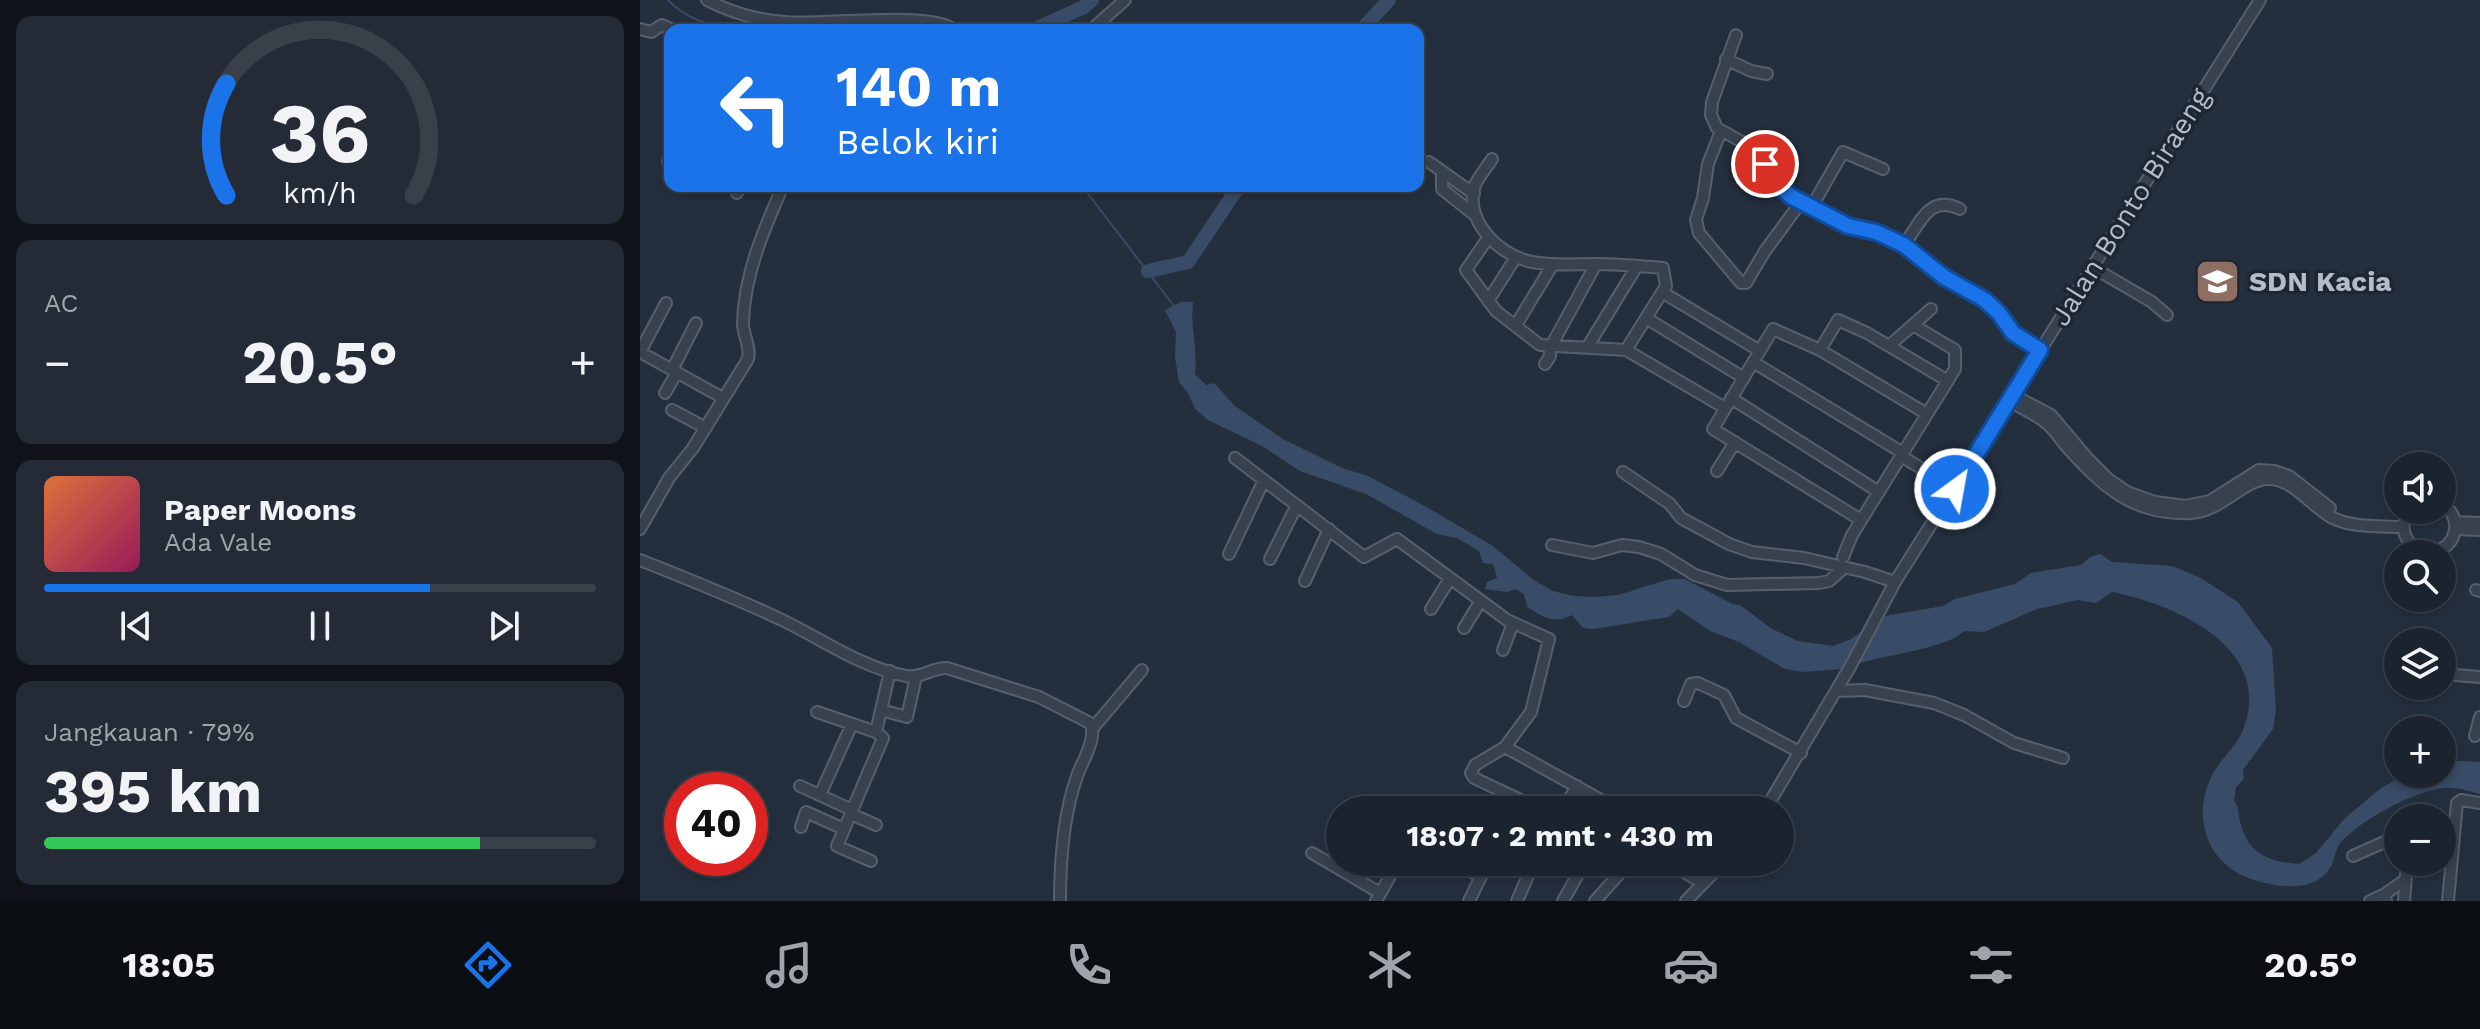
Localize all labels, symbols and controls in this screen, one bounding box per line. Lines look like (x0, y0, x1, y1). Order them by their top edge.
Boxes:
text: 140 m (836, 54, 1001, 120)
icon: left (704, 56, 808, 160)
street label: Jalan Bonto Biraeng (2043, 82, 2217, 332)
text: 36 (270, 85, 370, 182)
text: Belok kiri (836, 121, 999, 163)
pin (1731, 130, 1799, 198)
icon: arrive (1743, 142, 1787, 186)
text: km/h (283, 176, 357, 210)
school or university icon: SDN Kacia (2194, 257, 2242, 305)
place label: SDN Kacia (2249, 265, 2392, 298)
text: AC (44, 288, 78, 318)
text: 20.5° (242, 327, 398, 398)
text: − (44, 337, 71, 389)
text: + (569, 337, 596, 389)
position arrow (1913, 447, 1997, 531)
map controls (2384, 452, 2456, 876)
button: sound (2384, 452, 2456, 524)
text: Paper Moons (164, 492, 356, 527)
text: Ada Vale (164, 527, 272, 557)
button: search (2384, 540, 2456, 612)
icon: previous (114, 604, 158, 648)
icon: pause (298, 604, 342, 648)
icon: next (482, 604, 526, 648)
button: layers (2384, 628, 2456, 700)
button: + (2384, 716, 2456, 788)
text: Jangkauan · 79% (44, 717, 254, 747)
text: 395 km (44, 756, 262, 827)
speed limit sign: 40 (664, 772, 768, 876)
button: − (2384, 804, 2456, 876)
text: 18:07 · 2 mnt · 430 m (1406, 818, 1714, 853)
icon: directions (460, 937, 516, 993)
icon: music (761, 937, 817, 993)
icon: phone (1061, 937, 1117, 993)
icon: climate (1362, 937, 1418, 993)
icon: car (1663, 937, 1719, 993)
icon: filters (1963, 937, 2019, 993)
text: 18:05 (122, 944, 215, 986)
text: 20.5° (2264, 944, 2358, 986)

